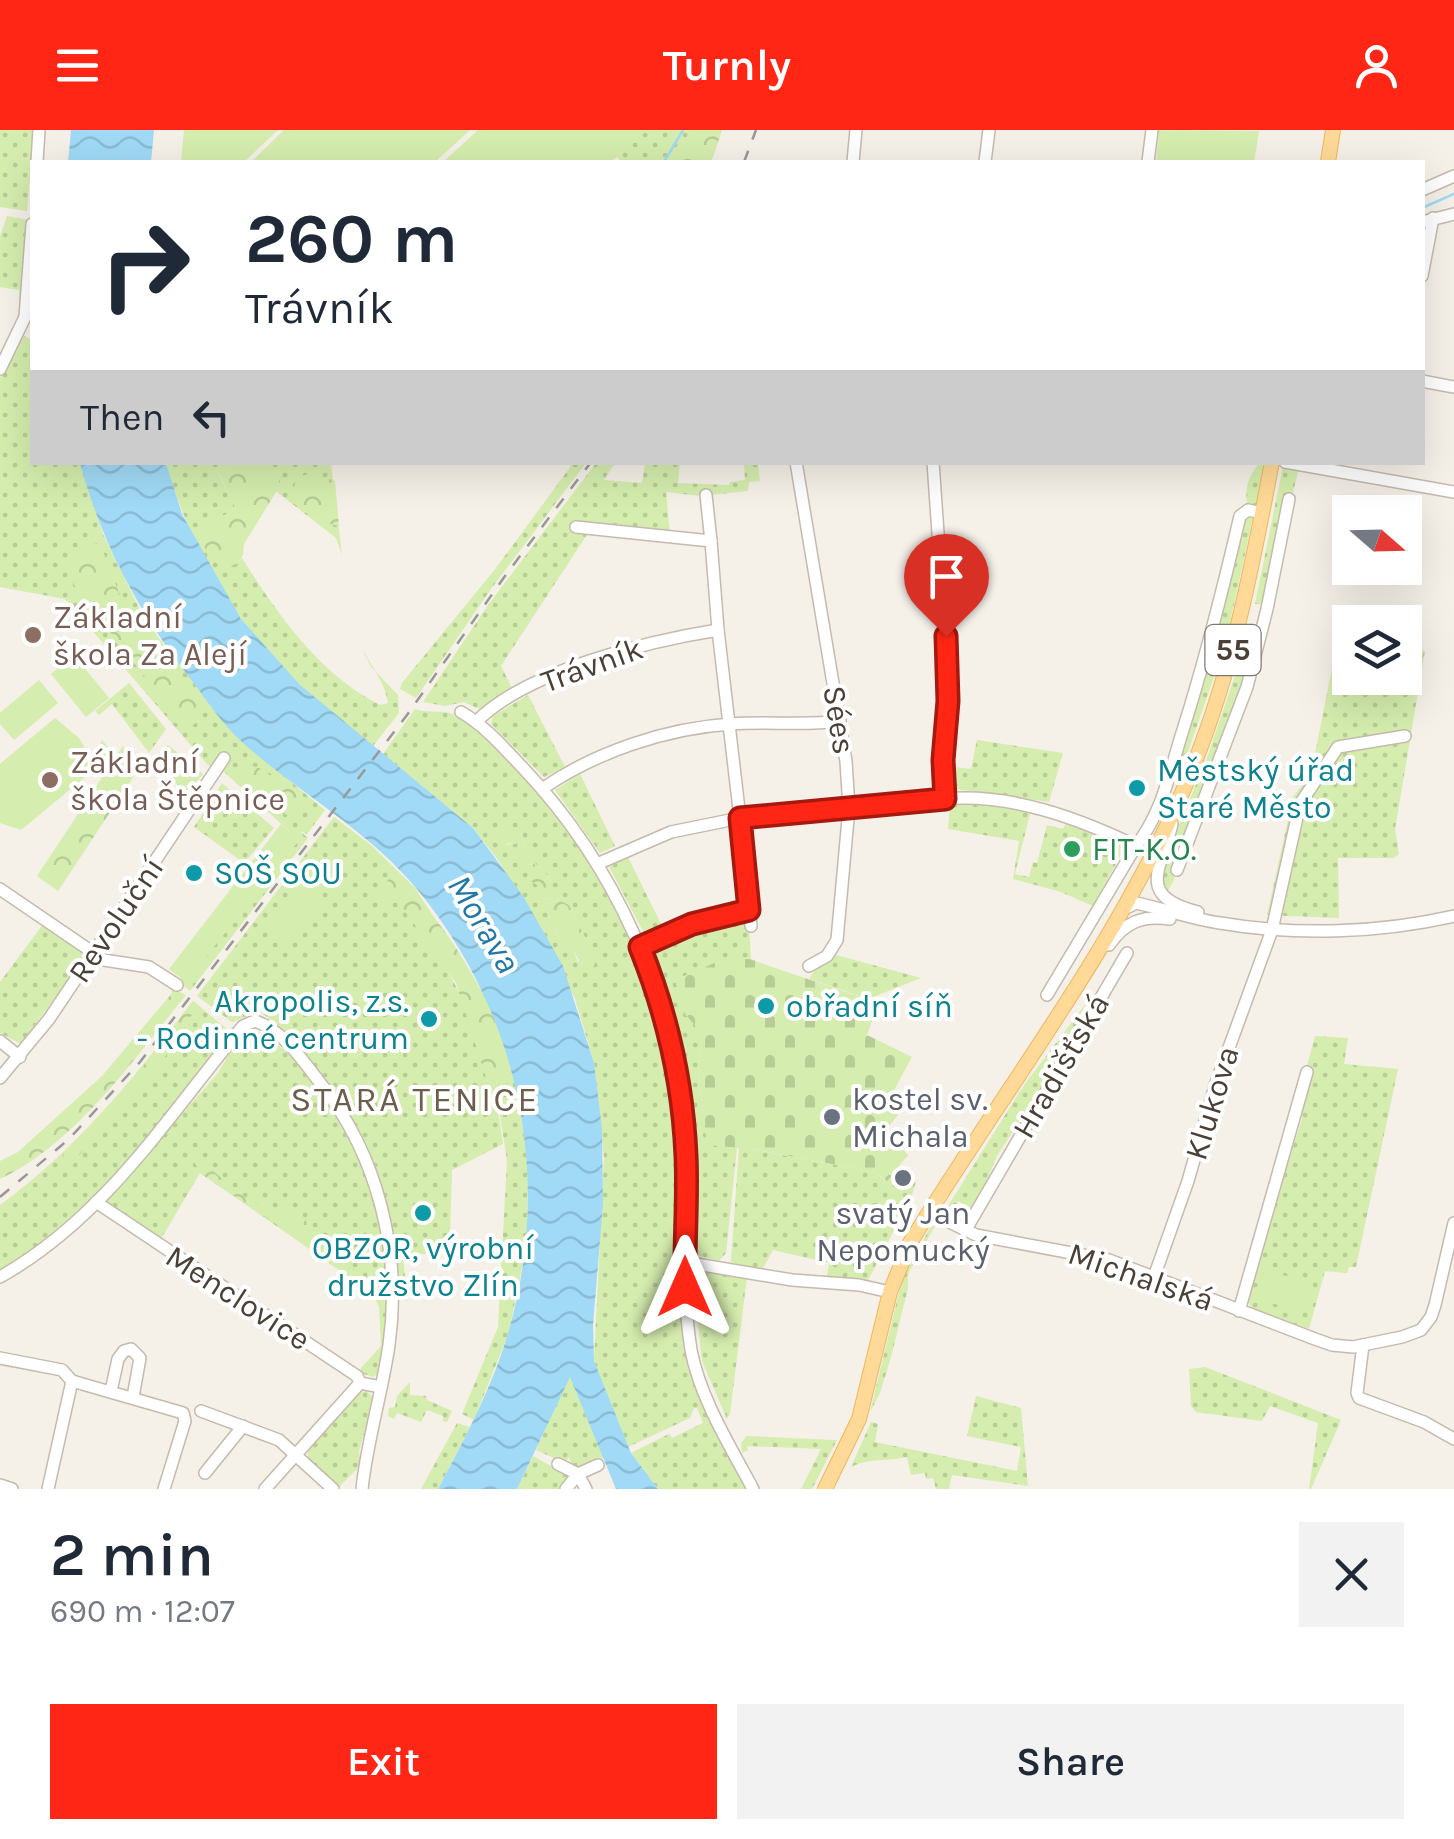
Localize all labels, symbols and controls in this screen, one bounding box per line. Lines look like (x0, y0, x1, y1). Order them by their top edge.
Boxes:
icon: menu (50, 38, 105, 93)
icon: person (1349, 38, 1404, 93)
text: Turnly (663, 39, 791, 91)
text: 260 m (245, 198, 458, 280)
icon: right (80, 200, 210, 330)
text: Trávník (245, 282, 394, 334)
icon: left (184, 390, 239, 445)
text: Then (80, 395, 164, 440)
north arrow (1332, 495, 1422, 585)
map controls (1332, 495, 1422, 695)
pin (904, 534, 989, 637)
icon: arrive (919, 549, 974, 604)
place label: Základní škola Za Alejí (53, 599, 247, 673)
button: layers (1332, 605, 1422, 695)
marker: Základní škola Za Alejí (22, 624, 44, 646)
road number: 55 (1206, 625, 1260, 675)
street label: Trávník (536, 630, 648, 700)
street label: Sées (815, 683, 863, 757)
place label: Základní škola Štěpnice (70, 744, 285, 818)
place label: Městský úřad Staré Město (1157, 752, 1354, 826)
marker: Základní škola Štěpnice (39, 769, 61, 791)
marker: Městský úřad Staré Město (1126, 777, 1148, 799)
place label: FIT-K.O. (1092, 831, 1196, 868)
marker: FIT-K.O. (1061, 838, 1083, 860)
street label: Revoluční (61, 850, 172, 990)
place label: SOŠ SOU (214, 854, 342, 892)
marker: SOŠ SOU (183, 862, 205, 884)
water label: Morava (439, 868, 529, 980)
place label: Akropolis, z.s. - Rodinné centrum (137, 983, 409, 1057)
street label: Hradišťská (1005, 987, 1117, 1145)
place label: obřadní síň (786, 988, 953, 1025)
marker: obřadní síň (755, 995, 777, 1017)
marker: Akropolis, z.s. - Rodinné centrum (418, 1008, 440, 1030)
street label: Klukova (1177, 1042, 1247, 1164)
district label: STARÁ TENICE (290, 1079, 540, 1120)
place label: kostel sv. Michala (852, 1081, 988, 1155)
marker: kostel sv. Michala (821, 1106, 843, 1128)
marker: svatý Jan Nepomucký (892, 1167, 914, 1189)
place label: svatý Jan Nepomucký (816, 1195, 990, 1269)
marker: OBZOR, výrobní družstvo Zlín (412, 1202, 434, 1224)
place label: OBZOR, výrobní družstvo Zlín (312, 1230, 534, 1304)
position arrow (633, 1235, 737, 1339)
street label: Michalská (1063, 1235, 1219, 1319)
street label: Menclovice (159, 1238, 317, 1358)
text: 2 min (50, 1520, 214, 1590)
button: close (1299, 1522, 1404, 1627)
text: 690 m · 12:07 (50, 1593, 235, 1630)
button: Exit (50, 1704, 717, 1819)
button: Share (737, 1704, 1404, 1819)

